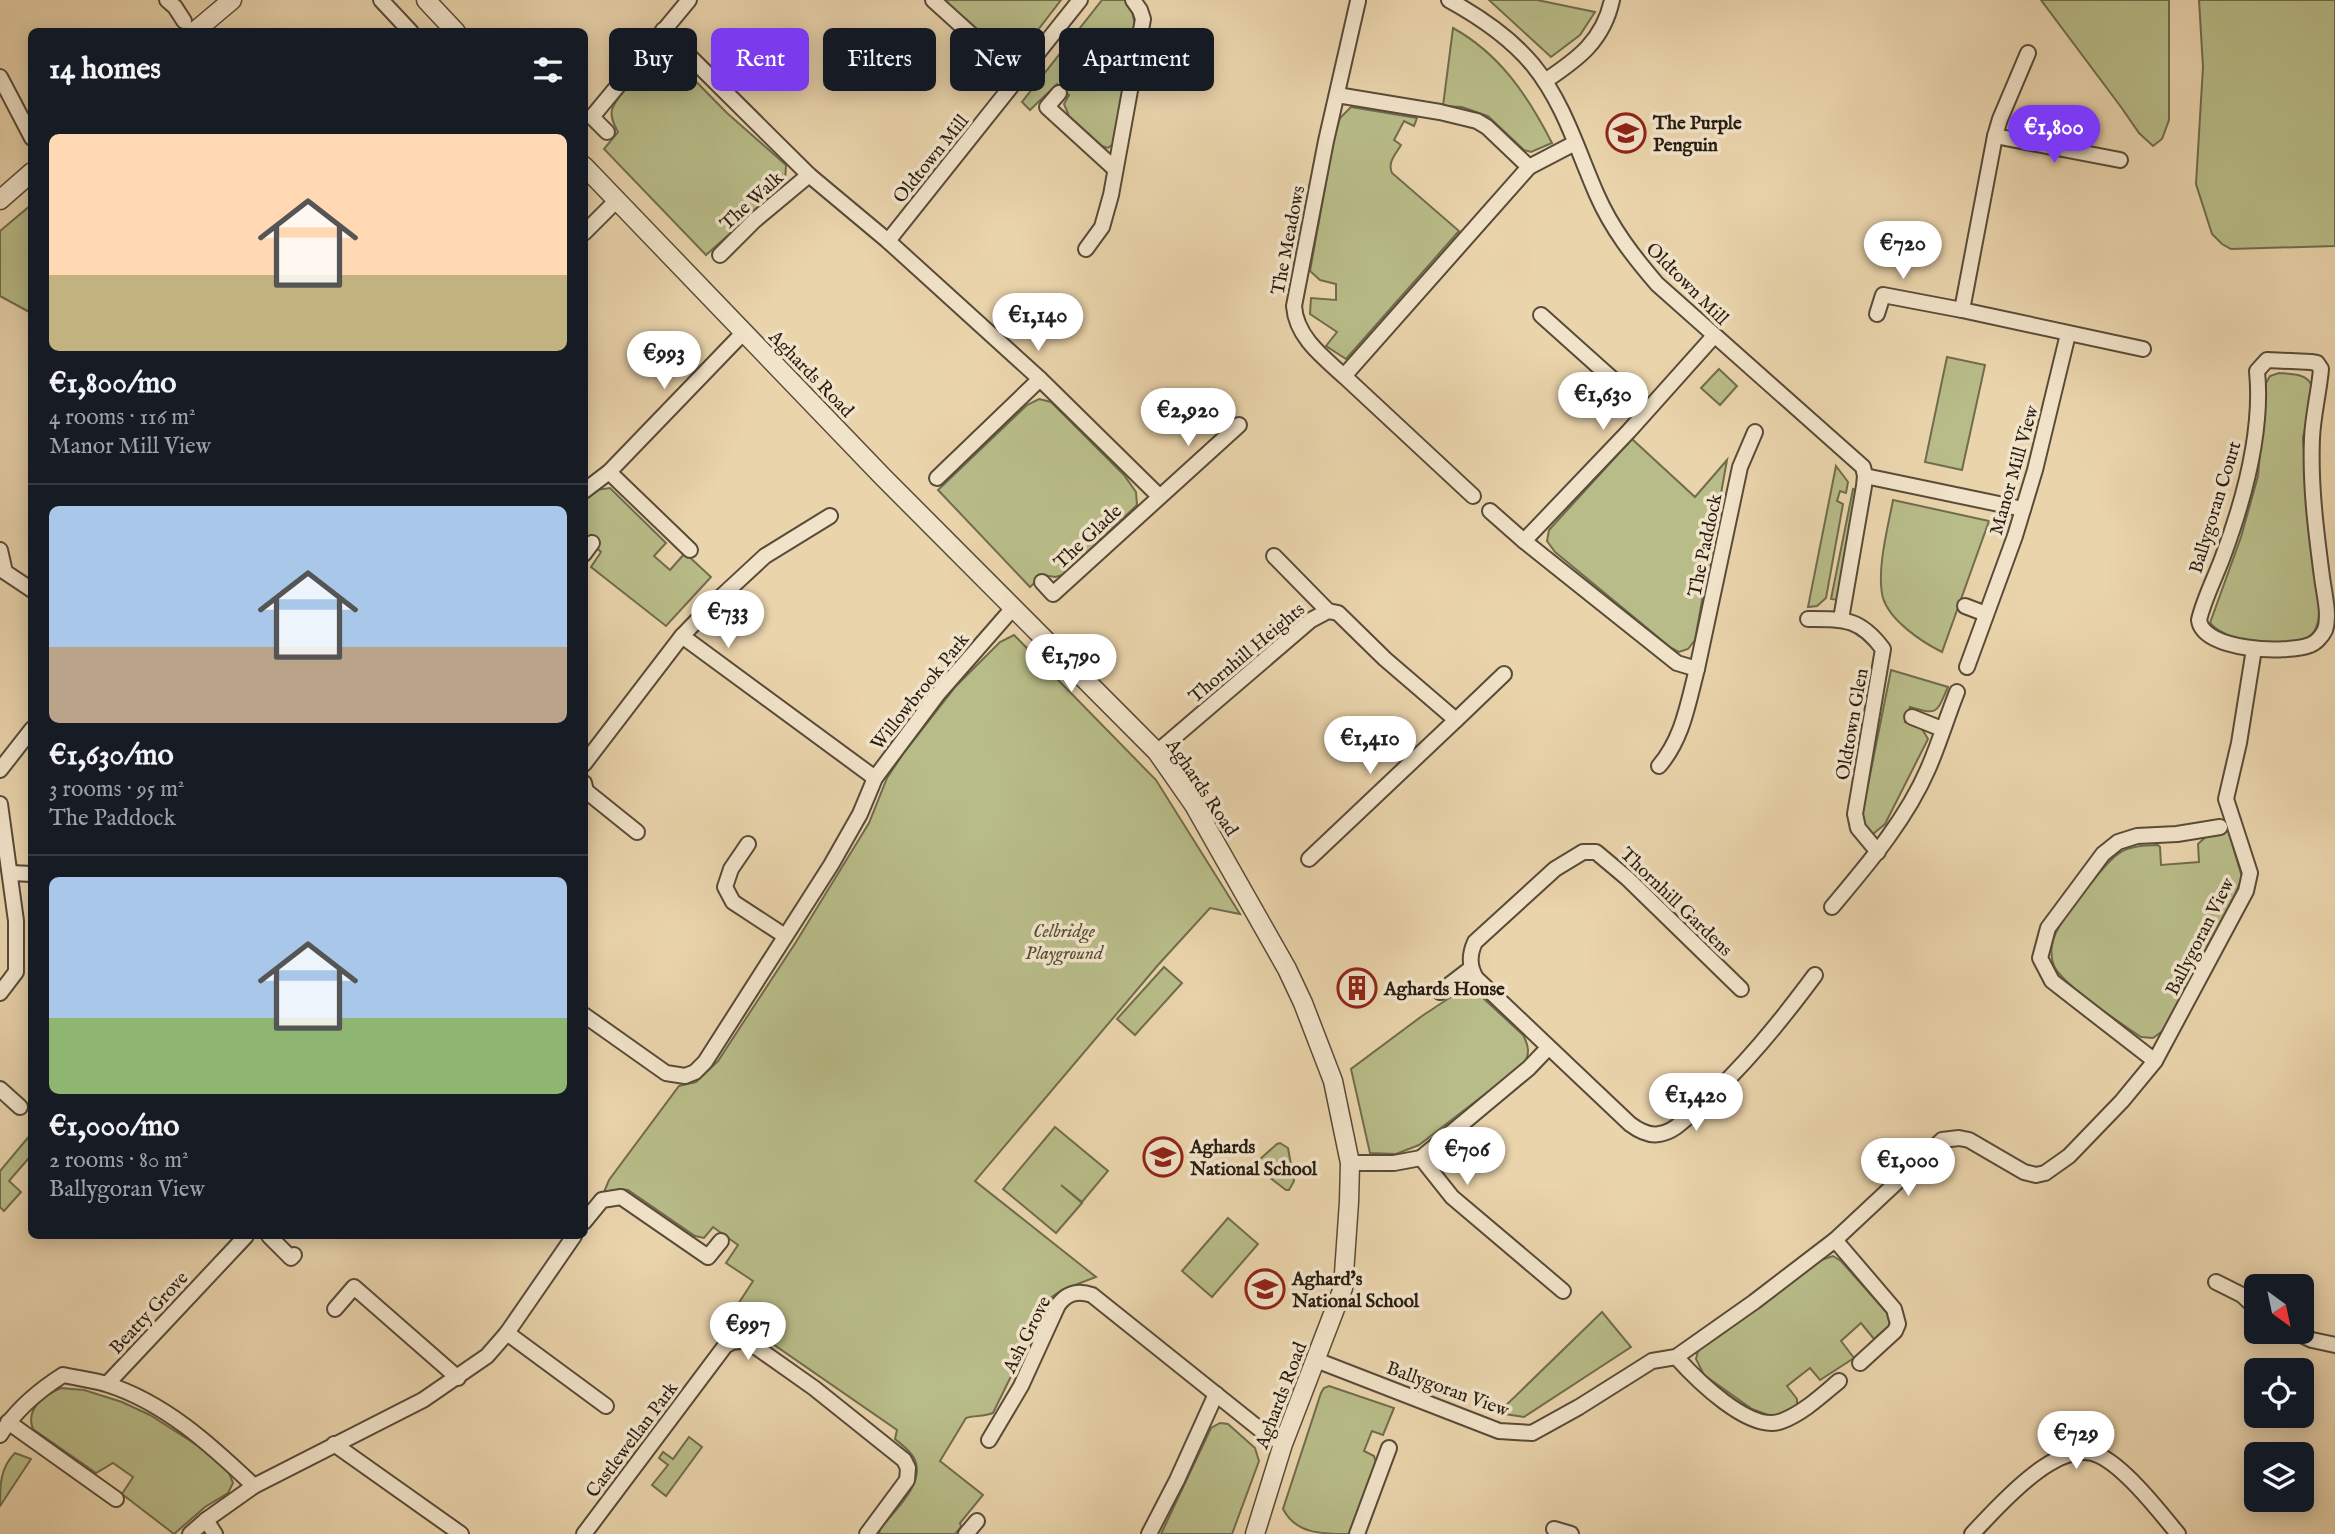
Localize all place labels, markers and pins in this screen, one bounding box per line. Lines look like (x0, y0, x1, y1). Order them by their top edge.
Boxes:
pin: €1,800 (1997, 106, 2111, 165)
school or university icon: The Purple Penguin (1605, 112, 1647, 154)
place label: The Purple Penguin (1652, 112, 1742, 158)
pin: €720 (1862, 222, 1944, 281)
pin: €1,140 (981, 294, 1095, 353)
pin: €993 (623, 332, 705, 391)
pin: €1,630 (1546, 372, 1660, 432)
pin: €2,920 (1131, 388, 1245, 448)
pin: €733 (687, 590, 769, 650)
pin: €1,790 (1014, 634, 1128, 694)
pin: €1,410 (1313, 716, 1427, 776)
building icon: Aghards House (1336, 967, 1378, 1009)
place label: Aghards House (1383, 978, 1505, 1002)
pin: €1,420 (1639, 1074, 1753, 1133)
pin: €706 (1426, 1128, 1508, 1187)
school or university icon: Aghards National School (1142, 1136, 1184, 1178)
place label: Aghards National School (1189, 1136, 1318, 1182)
pin: €1,000 (1851, 1138, 1965, 1198)
school or university icon: Aghard's National School (1244, 1268, 1286, 1310)
place label: Aghard's National School (1291, 1268, 1420, 1314)
pin: €997 (707, 1302, 789, 1362)
pin: €729 (2035, 1412, 2117, 1471)

